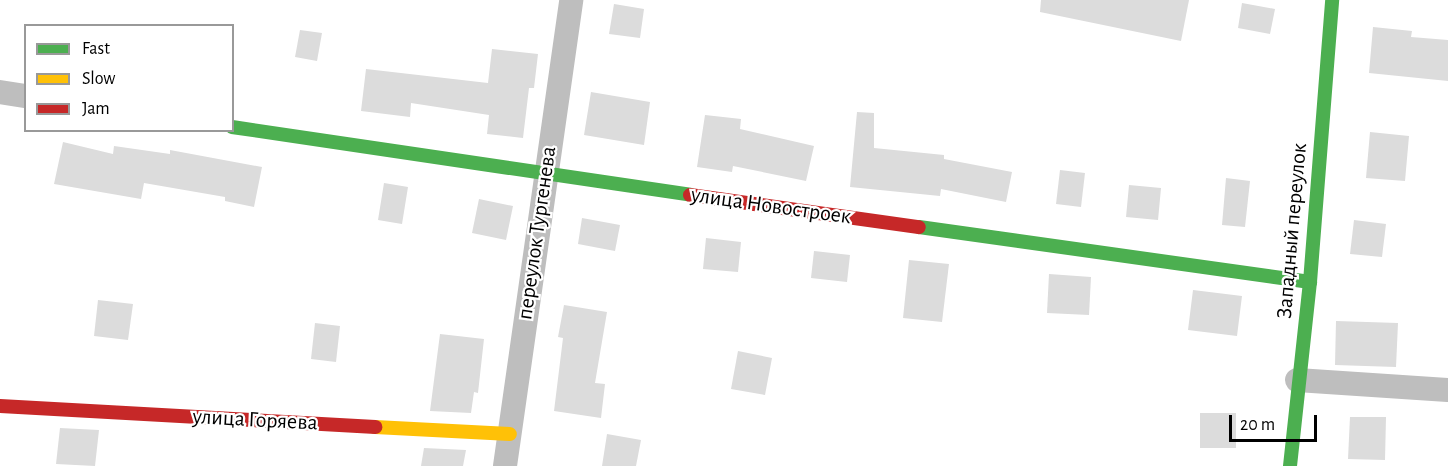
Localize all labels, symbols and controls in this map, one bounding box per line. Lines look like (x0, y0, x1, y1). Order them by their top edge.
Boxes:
legend (24, 24, 234, 132)
text: Fast (82, 40, 110, 58)
text: Slow (82, 70, 115, 88)
text: Jam (82, 100, 110, 118)
street label: Западный переулок (1271, 142, 1313, 320)
street label: переулок Тургенева (512, 145, 562, 321)
street label: улица Новостроек (689, 182, 853, 230)
scale bar (1232, 403, 1320, 441)
street label: улица Горяева (192, 404, 318, 436)
text: 20 m (1240, 416, 1275, 434)

